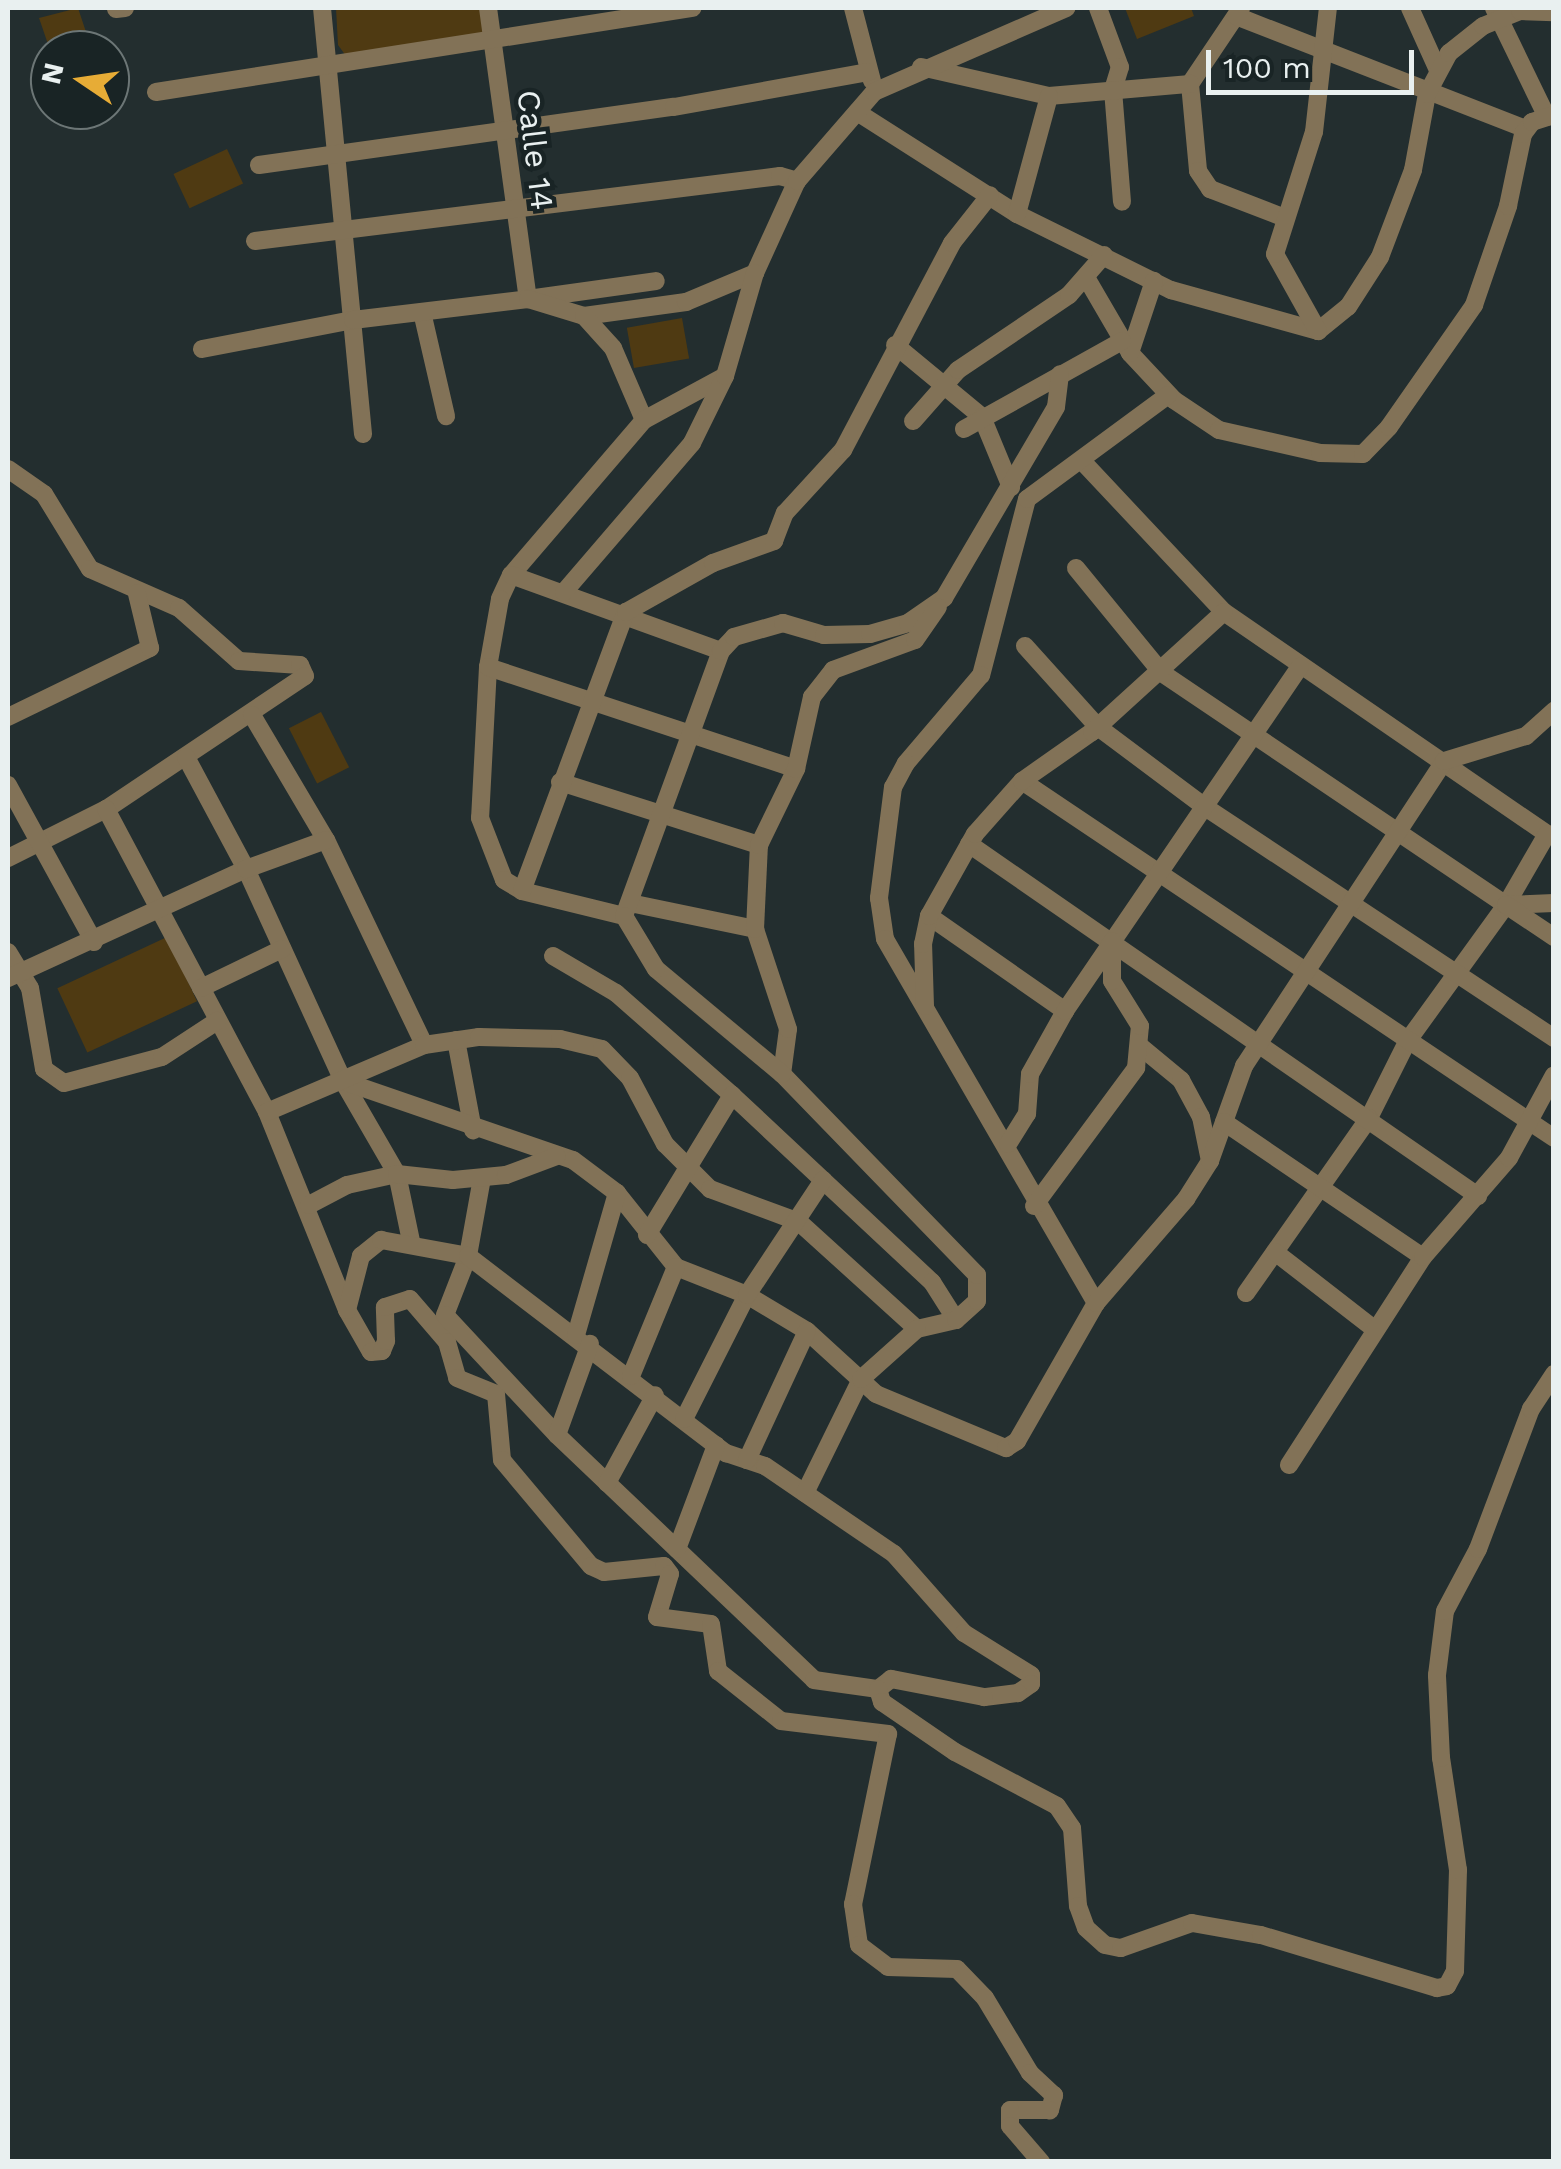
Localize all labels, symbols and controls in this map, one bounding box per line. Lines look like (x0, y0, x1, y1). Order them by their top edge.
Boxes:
north arrow (30, 30, 130, 130)
scale bar (1211, 30, 1418, 92)
text: 100 m (1223, 50, 1311, 85)
text: N (34, 60, 71, 87)
street label: Calle 14 (509, 88, 561, 212)

